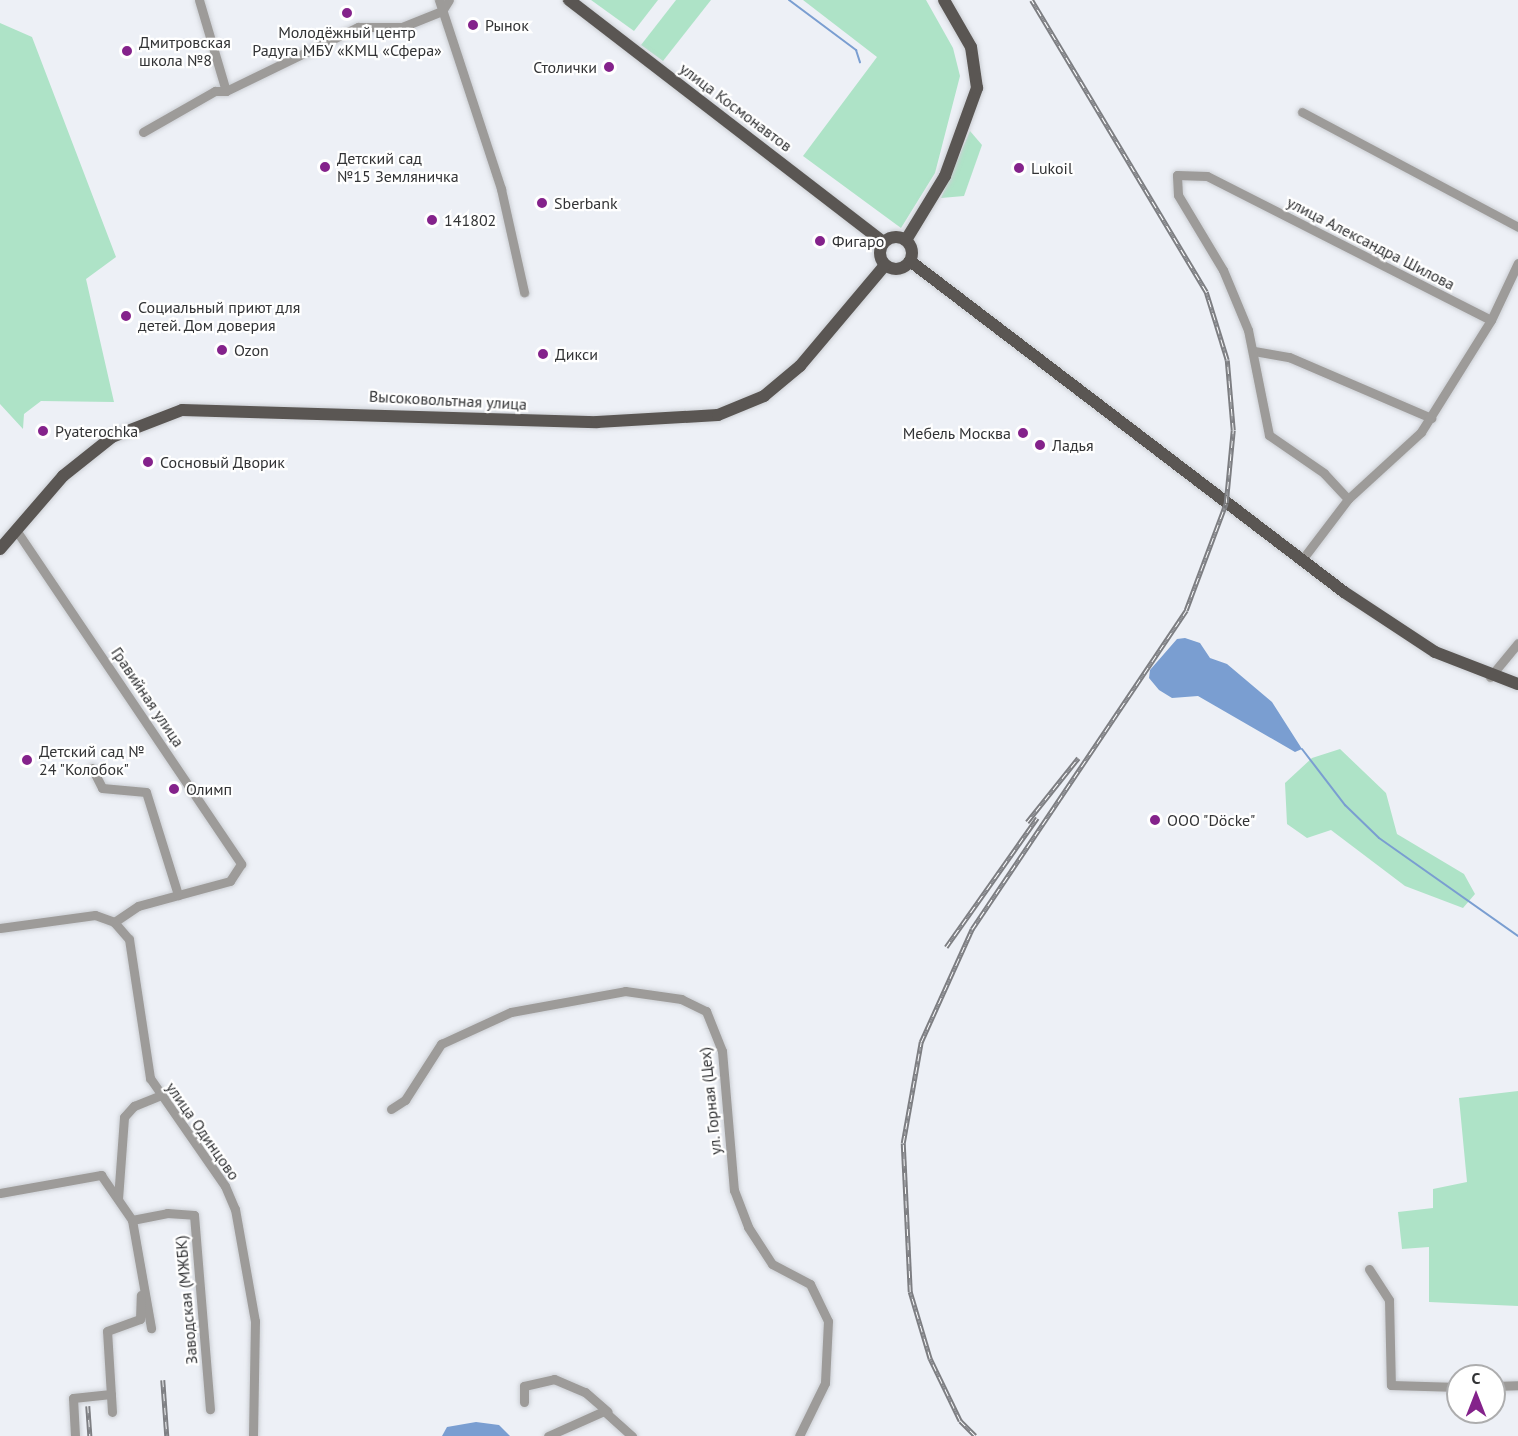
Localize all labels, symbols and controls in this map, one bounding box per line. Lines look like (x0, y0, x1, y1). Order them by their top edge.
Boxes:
marker: Молодёжный центр Радуга МБУ «КМЦ «Сфера» (340, 6, 354, 20)
place label: Рынок (485, 15, 529, 35)
marker: Рынок (466, 18, 480, 32)
place label: Молодёжный центр Радуга МБУ «КМЦ «Сфера» (252, 22, 442, 60)
place label: Дмитровская школа №8 (139, 32, 231, 70)
marker: Дмитровская школа №8 (120, 44, 134, 58)
place label: Столички (533, 57, 597, 77)
street label: улица Космонавтов (676, 59, 796, 155)
marker: Столички (602, 60, 616, 74)
place label: Детский сад №15 Земляничка (337, 148, 459, 186)
place label: Lukoil (1031, 158, 1073, 178)
marker: Детский сад №15 Земляничка (318, 160, 332, 174)
marker: Lukoil (1012, 161, 1026, 175)
street label: улица Александра Шилова (1284, 192, 1458, 294)
place label: Sberbank (554, 193, 618, 213)
marker: Sberbank (535, 196, 549, 210)
place label: 141802 (444, 210, 496, 230)
marker: 141802 (425, 213, 439, 227)
place label: Фигаро (832, 231, 884, 251)
marker: Фигаро (813, 234, 827, 248)
place label: Социальный приют для детей. Дом доверия (138, 297, 301, 335)
marker: Социальный приют для детей. Дом доверия (119, 309, 133, 323)
place label: Ozon (234, 340, 269, 360)
marker: Ozon (215, 343, 229, 357)
place label: Дикси (555, 344, 598, 364)
marker: Дикси (536, 347, 550, 361)
street label: Высоковольтная улица (368, 386, 528, 414)
place label: Pyaterochka (55, 421, 138, 441)
place label: Мебель Москва (902, 423, 1011, 443)
marker: Pyaterochka (36, 424, 50, 438)
marker: Мебель Москва (1016, 426, 1030, 440)
place label: Ладья (1052, 435, 1094, 455)
marker: Ладья (1033, 438, 1047, 452)
place label: Сосновый Дворик (160, 452, 285, 472)
marker: Сосновый Дворик (141, 455, 155, 469)
street label: Гравийная улица (107, 643, 189, 751)
place label: Детский сад № 24 "Колобок" (39, 741, 145, 779)
marker: Детский сад № 24 "Колобок" (20, 753, 34, 767)
place label: Олимп (186, 779, 232, 799)
marker: Олимп (167, 782, 181, 796)
place label: ООО "Döcke" (1167, 810, 1256, 830)
marker: ООО "Döcke" (1148, 813, 1162, 827)
street label: ул. Горная (Цех) (695, 1046, 725, 1156)
street label: улица Одинцово (162, 1078, 244, 1184)
street label: Заводская (МЖБК) (171, 1235, 201, 1365)
north arrow (1446, 1364, 1506, 1424)
text: С (1472, 1368, 1480, 1388)

